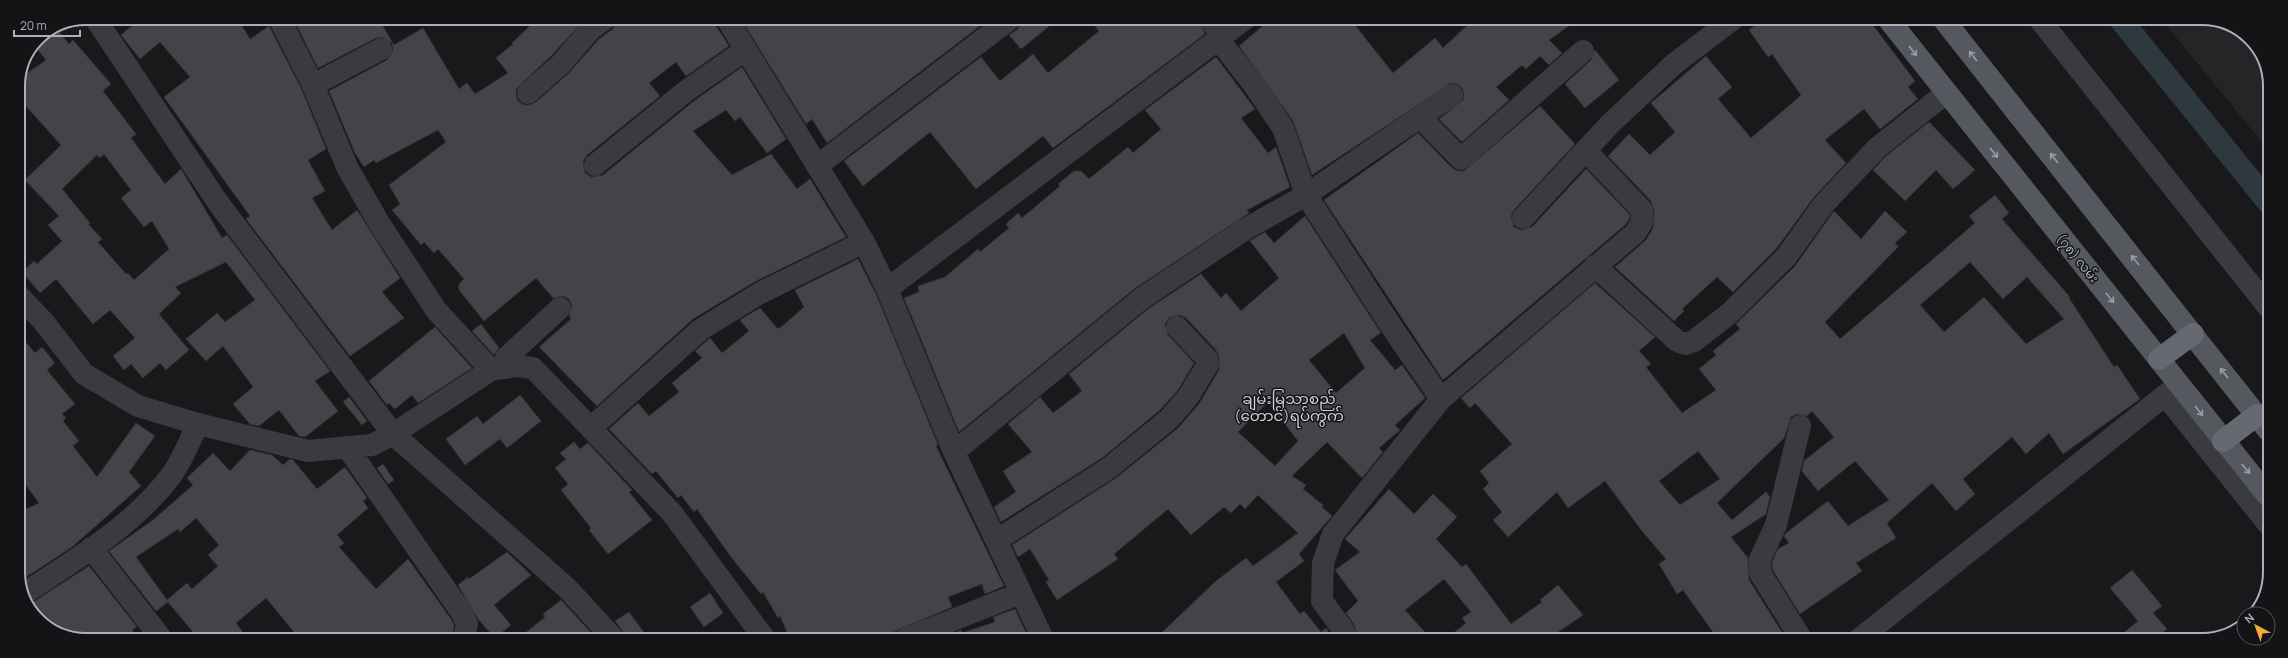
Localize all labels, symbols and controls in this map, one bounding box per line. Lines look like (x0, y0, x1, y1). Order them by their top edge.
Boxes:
scale bar (14, 12, 80, 38)
text: 20 m (20, 17, 47, 34)
one-way arrow (1909, 45, 1917, 56)
one-way arrow (1969, 51, 1977, 62)
one-way arrow (1989, 147, 1998, 158)
one-way arrow (2050, 153, 2058, 164)
street label: (၇၈) လမ်း (2051, 230, 2103, 288)
one-way arrow (2130, 255, 2139, 266)
one-way arrow (2106, 292, 2114, 303)
one-way arrow (2220, 368, 2228, 379)
district label: ချမ်းမြသာစည် (တောင်)ရပ်ကွက် (1234, 388, 1344, 428)
one-way arrow (2195, 405, 2203, 416)
one-way arrow (2241, 463, 2250, 474)
north arrow (2236, 606, 2276, 646)
text: N (2241, 610, 2257, 626)

